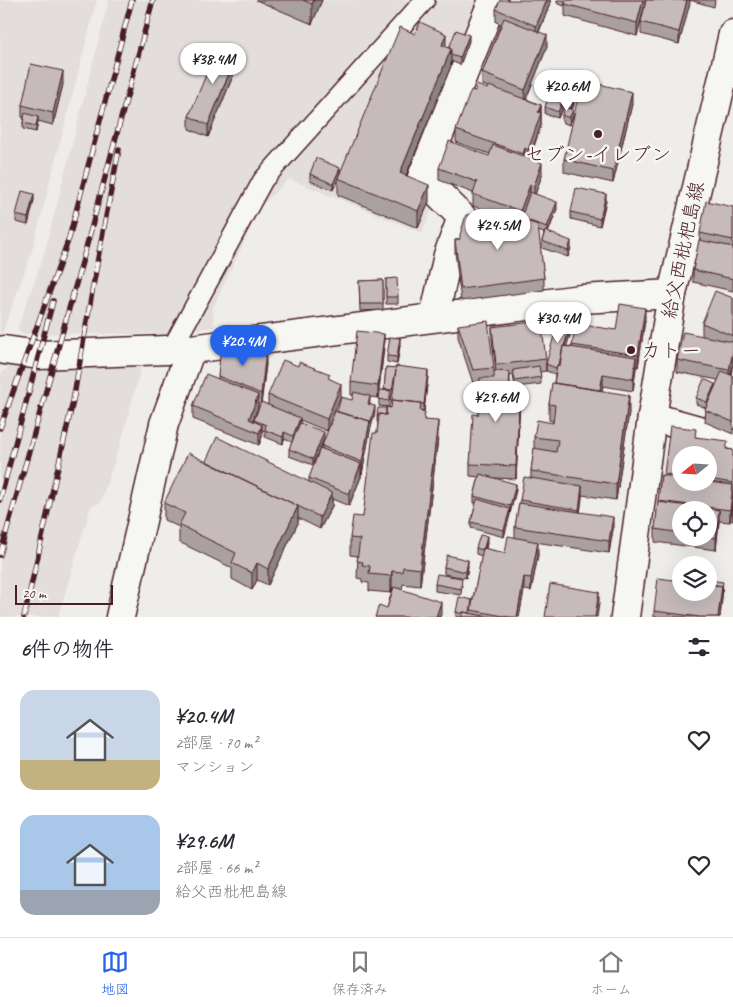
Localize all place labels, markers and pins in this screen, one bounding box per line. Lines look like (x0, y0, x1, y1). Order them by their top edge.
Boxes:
pin: ¥38.4M (172, 42, 254, 85)
pin: ¥20.6M (526, 70, 608, 112)
marker: セブン-イレブン (592, 128, 604, 140)
place label: セブン-イレブン (525, 142, 671, 167)
pin: ¥24.5M (457, 208, 539, 251)
pin: ¥30.4M (517, 302, 599, 344)
pin: ¥20.4M (202, 324, 284, 367)
place label: カトー (641, 338, 701, 363)
marker: カトー (625, 344, 637, 356)
pin: ¥29.6M (455, 380, 537, 423)

